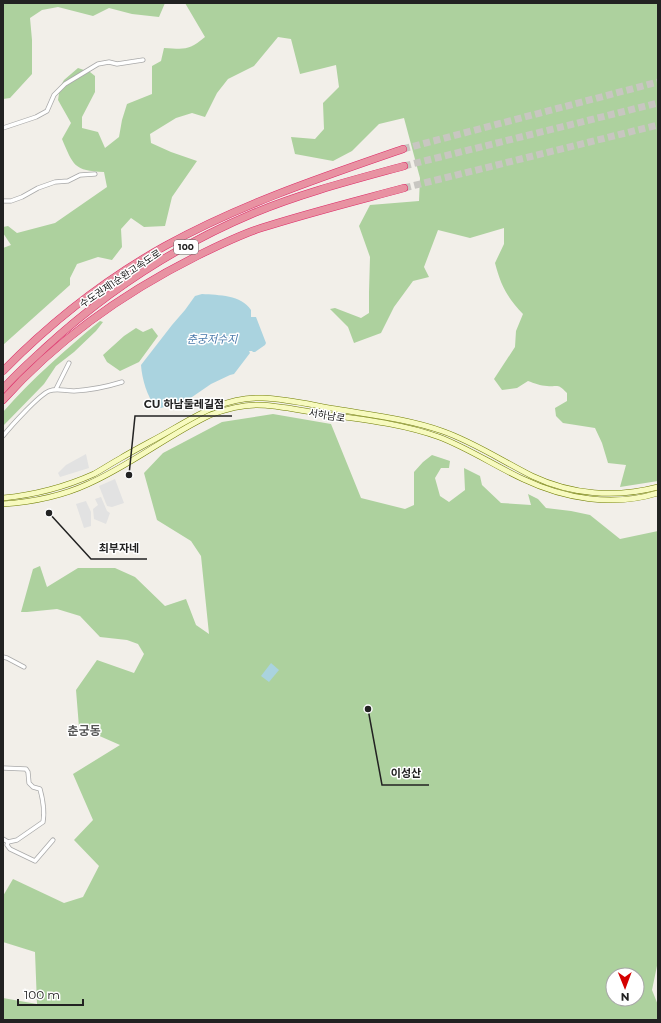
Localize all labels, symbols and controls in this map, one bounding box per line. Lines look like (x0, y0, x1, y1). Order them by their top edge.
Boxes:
road number: 100 (174, 240, 198, 254)
street label: 수도권제1순환고속도로 (77, 246, 164, 311)
water label: 춘궁저수지 (187, 332, 238, 346)
callout: CU 하남둘레길점 (135, 393, 232, 416)
text: CU 하남둘레길점 (144, 397, 224, 411)
street label: 서하남로 (308, 406, 346, 425)
callout: 최부자네 (91, 536, 147, 559)
text: 최부자네 (99, 541, 139, 555)
district label: 춘궁동 (67, 723, 101, 738)
callout: 이성산 (382, 762, 429, 785)
text: 이성산 (391, 766, 421, 780)
north arrow (605, 967, 645, 1007)
scale bar (18, 981, 83, 1007)
text: 100 m (24, 987, 60, 1002)
text: N (621, 990, 630, 1004)

